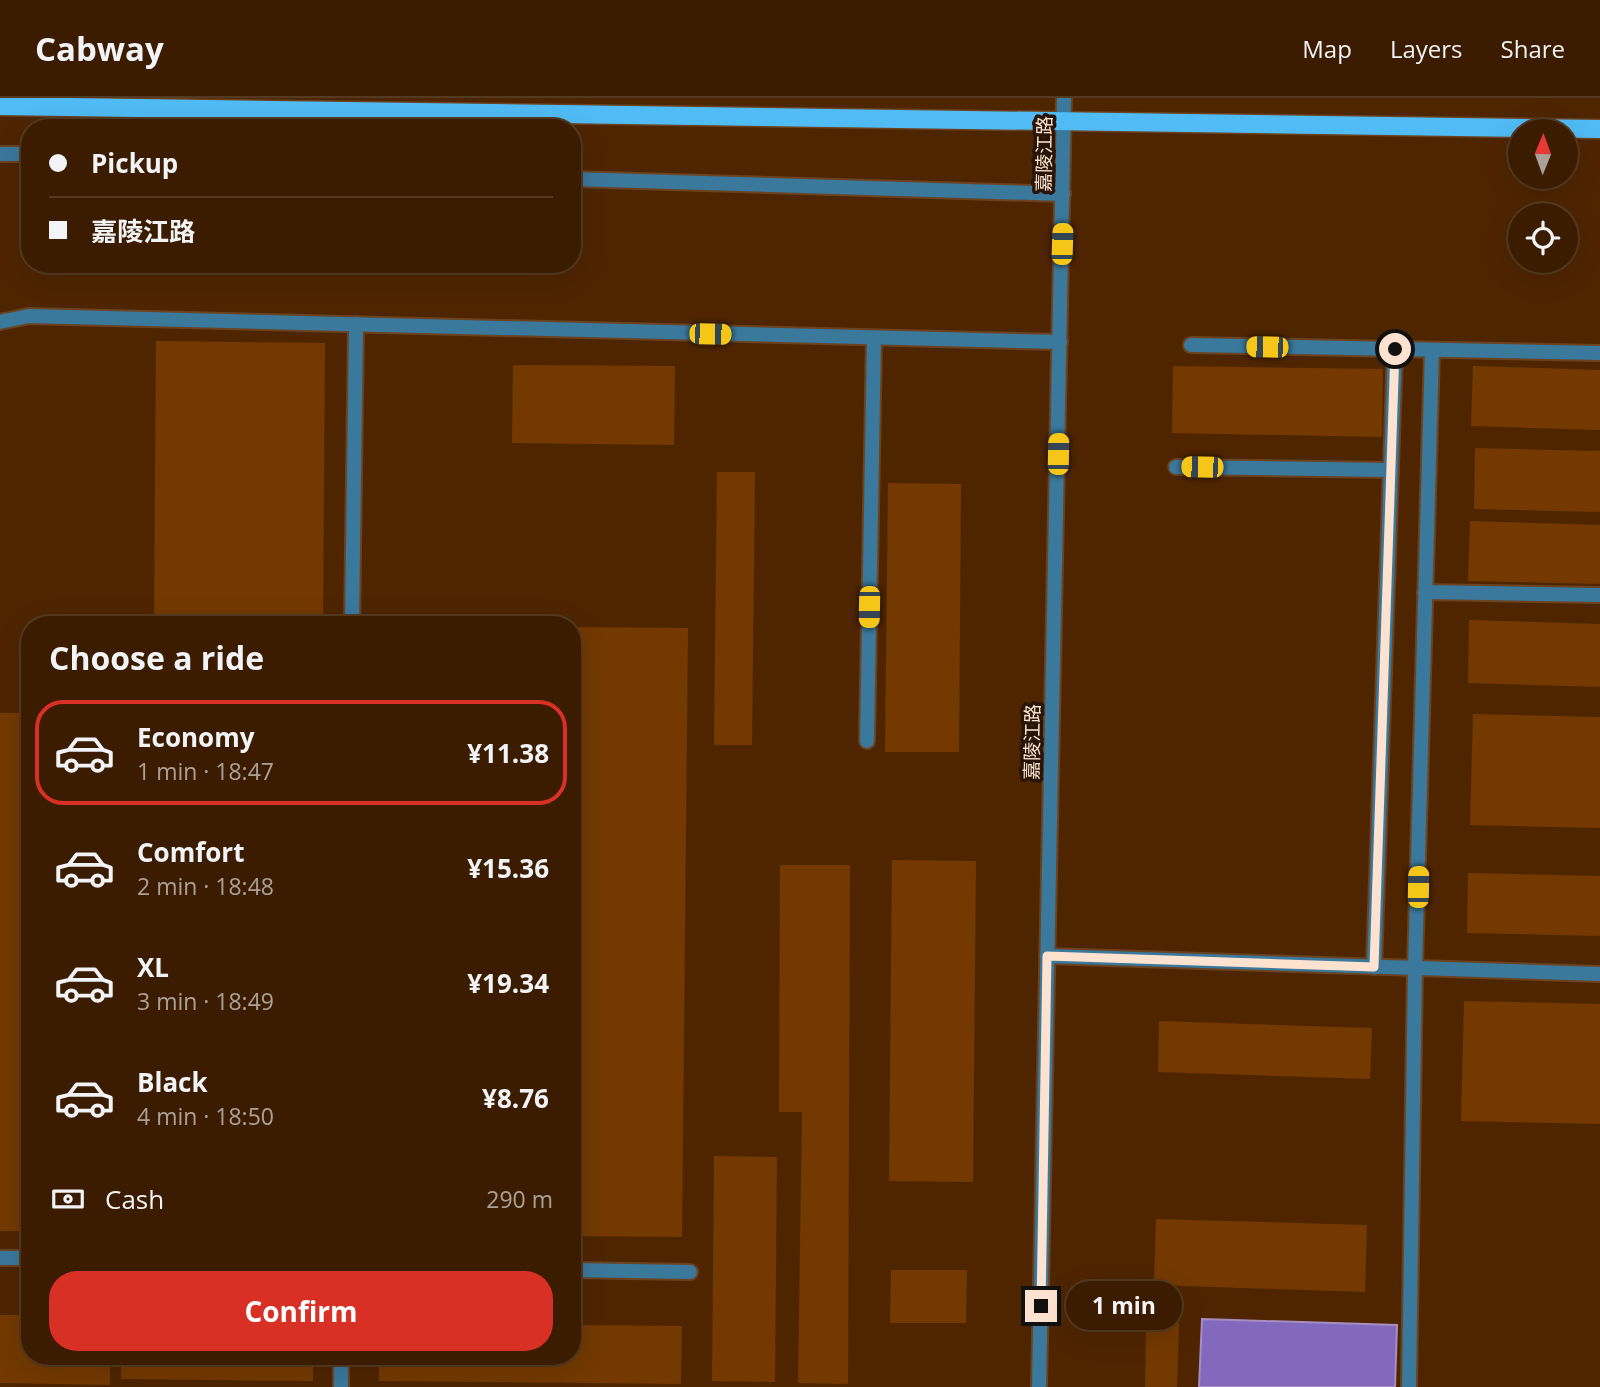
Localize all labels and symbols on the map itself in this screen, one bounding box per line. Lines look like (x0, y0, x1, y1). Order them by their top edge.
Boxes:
street label: 嘉陵江路 (1030, 116, 1058, 192)
north arrow (1508, 119, 1578, 189)
car (1051, 223, 1074, 265)
car (689, 323, 732, 345)
route start (1379, 333, 1411, 365)
car (1246, 336, 1289, 358)
car (1048, 433, 1069, 475)
car (1181, 456, 1224, 478)
car (859, 586, 880, 628)
street label: 嘉陵江路 (1018, 704, 1046, 780)
car (1408, 866, 1429, 908)
callout: 1 min (1066, 1282, 1181, 1330)
route end (1025, 1290, 1057, 1322)

